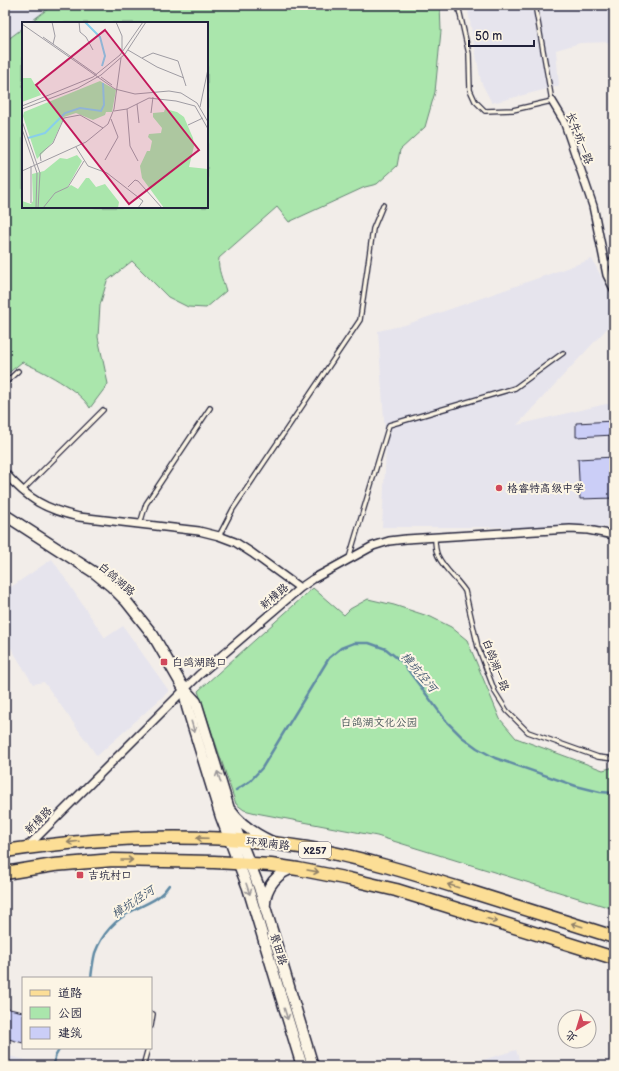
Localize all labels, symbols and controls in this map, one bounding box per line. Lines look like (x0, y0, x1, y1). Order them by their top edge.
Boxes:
inset map (22, 22, 208, 208)
scale bar (469, 22, 534, 48)
text: 50 m (475, 29, 502, 44)
street label: 长牛坑一路 (564, 110, 595, 166)
place label: 格睿特高级中学 (507, 482, 584, 495)
marker: 格睿特高级中学 (494, 483, 504, 493)
street label: 白鸽湖路 (96, 560, 138, 599)
street label: 新樟路 (258, 581, 291, 612)
street label: 白鸽湖一路 (480, 637, 511, 693)
water label: 樟坑径河 (397, 649, 441, 697)
place label: 白鸽湖路口 (172, 656, 227, 669)
marker: 白鸽湖路口 (159, 657, 169, 667)
park label: 白鸽湖文化公园 (341, 716, 418, 729)
one-way arrow (190, 721, 197, 734)
one-way arrow (215, 771, 222, 784)
street label: 新樟路 (22, 804, 55, 837)
one-way arrow (196, 835, 209, 842)
street label: 环观南路 (245, 835, 291, 852)
one-way arrow (66, 838, 79, 846)
road number: X257 (299, 842, 331, 858)
one-way arrow (120, 856, 133, 864)
one-way arrow (306, 868, 319, 876)
place label: 吉坑村口 (88, 869, 132, 882)
marker: 吉坑村口 (75, 870, 85, 880)
water label: 樟坑径河 (109, 882, 159, 922)
one-way arrow (447, 882, 459, 890)
one-way arrow (245, 883, 253, 895)
one-way arrow (485, 917, 498, 924)
one-way arrow (570, 921, 583, 928)
street label: 景田路 (267, 931, 290, 967)
legend (22, 977, 152, 1049)
text: 道路 (58, 986, 82, 1001)
text: 公园 (58, 1006, 82, 1021)
one-way arrow (283, 1007, 290, 1020)
north arrow (557, 1009, 597, 1049)
text: 建筑 (58, 1026, 82, 1041)
text: 北 (563, 1028, 579, 1045)

